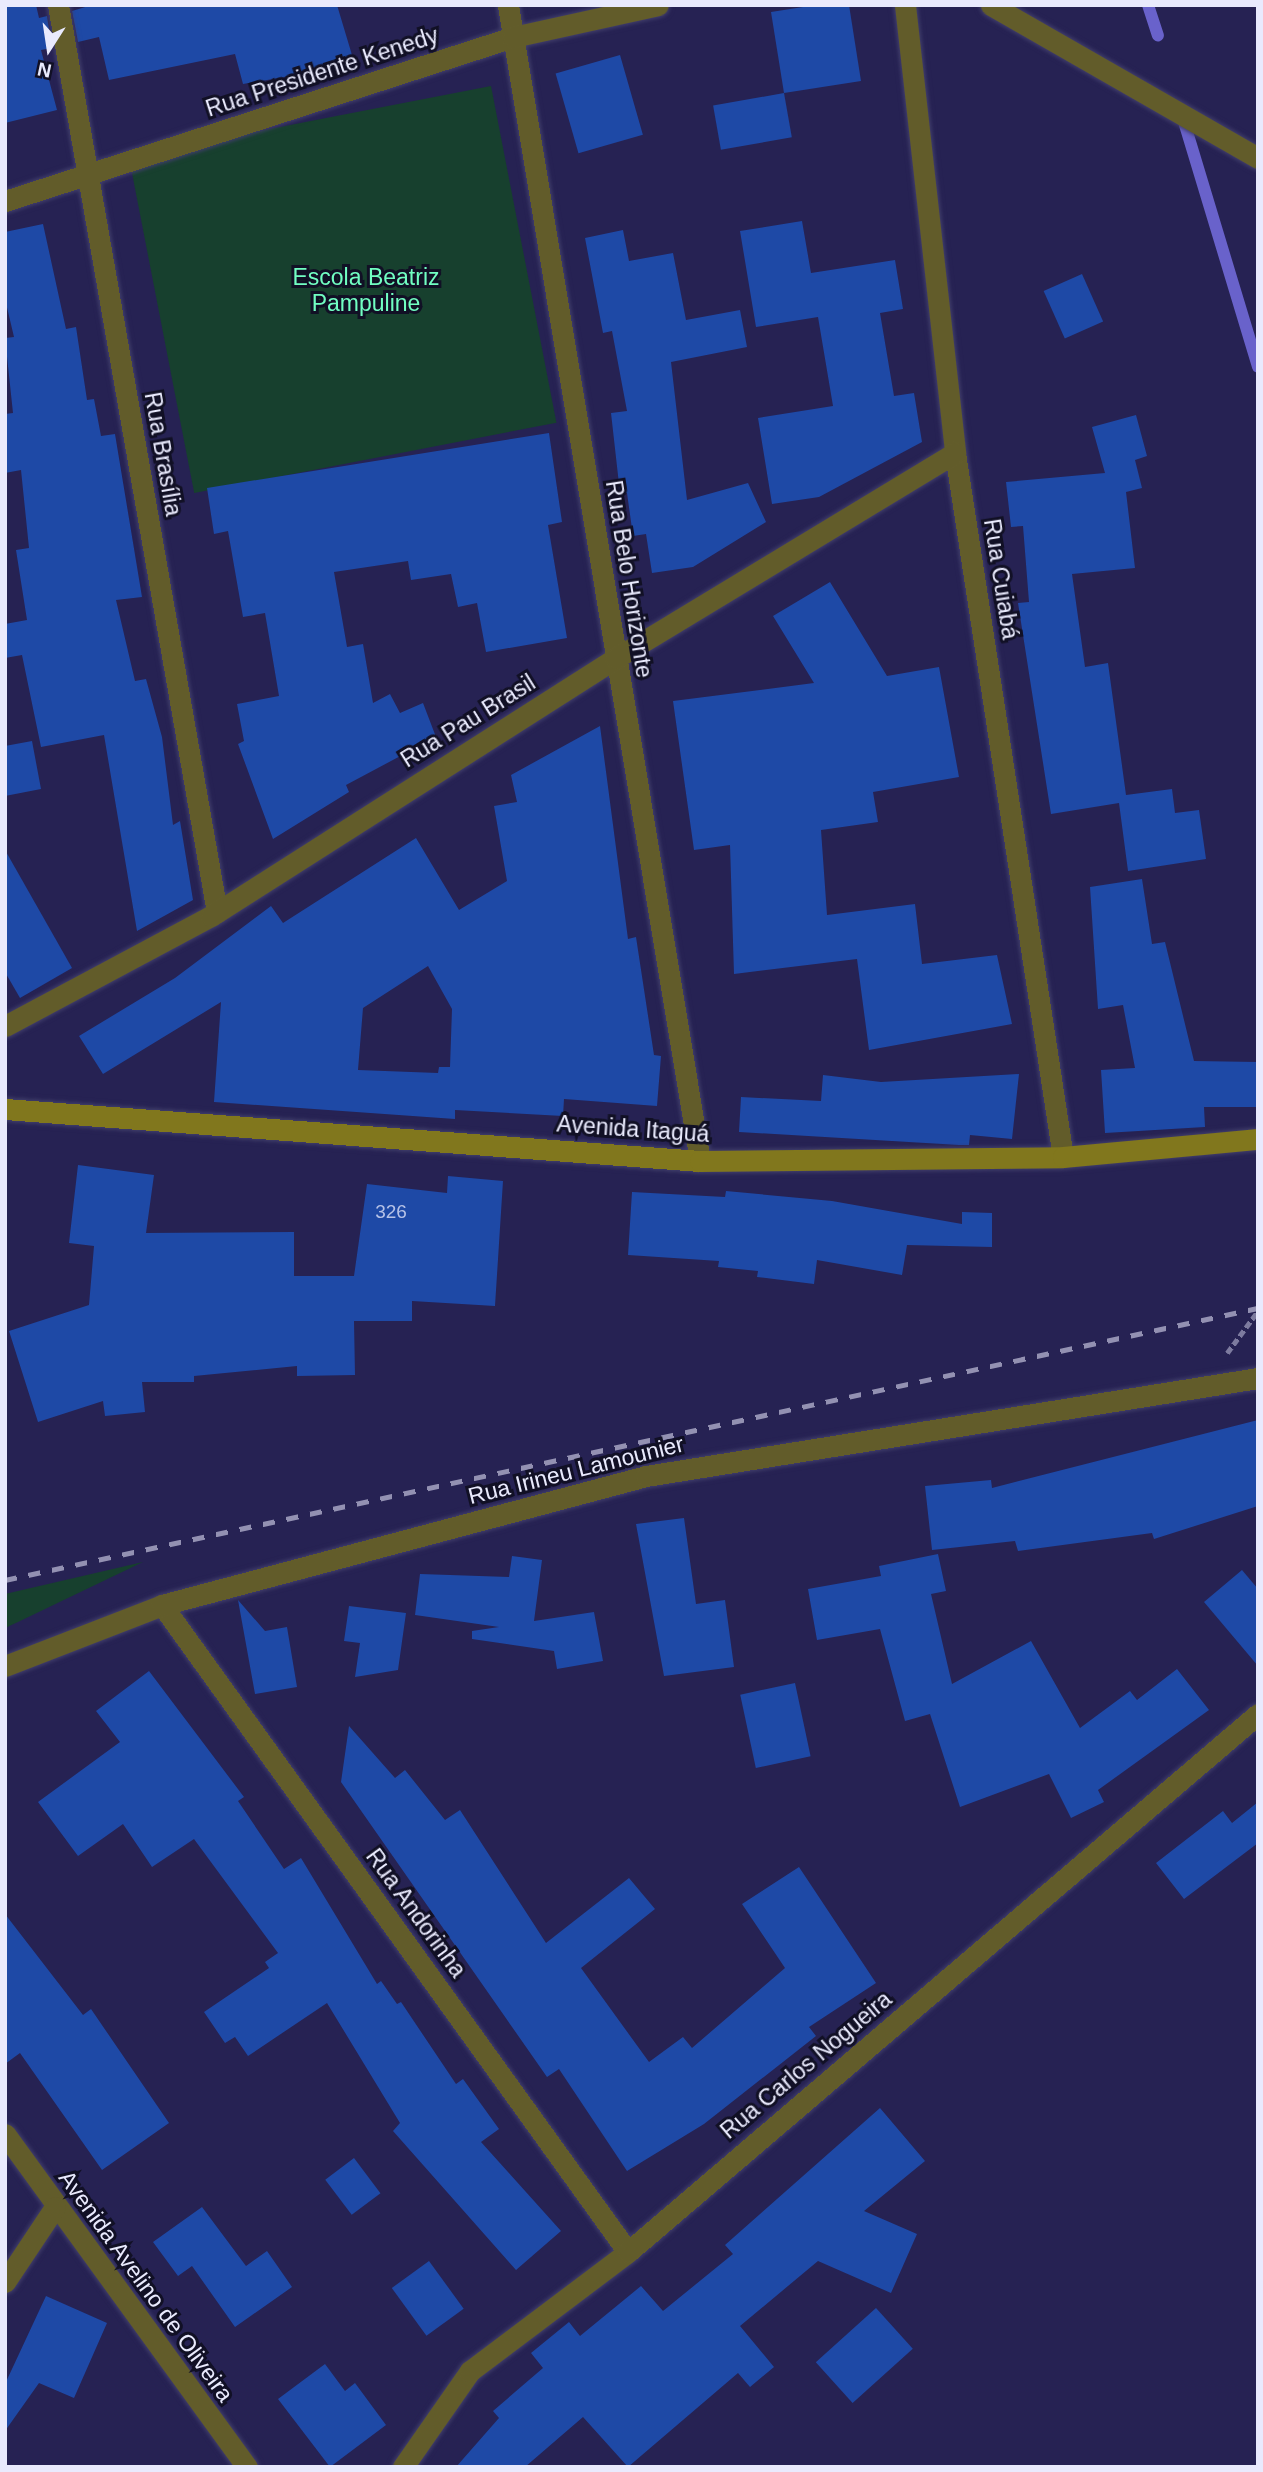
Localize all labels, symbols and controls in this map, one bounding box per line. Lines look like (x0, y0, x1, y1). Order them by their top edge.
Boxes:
north arrow (14, 14, 84, 84)
street label: Rua Presidente Kenedy (202, 21, 442, 123)
text: N (36, 58, 53, 82)
park label: Escola Beatriz Pampuline (292, 263, 440, 317)
street label: Rua Brasília (139, 390, 187, 518)
street label: Rua Belo Horizonte (600, 478, 658, 680)
street label: Rua Cuiabá (978, 517, 1024, 641)
street label: Rua Pau Brasil (396, 669, 540, 773)
street label: Avenida Itaguá (556, 1110, 710, 1148)
house number: 326 (375, 1201, 407, 1223)
street label: Rua Irineu Lamounier (465, 1430, 687, 1510)
street label: Rua Andorinha (360, 1843, 472, 1983)
street label: Rua Carlos Nogueira (715, 1985, 897, 2145)
street label: Avenida Avelino de Oliveira (52, 2164, 240, 2408)

